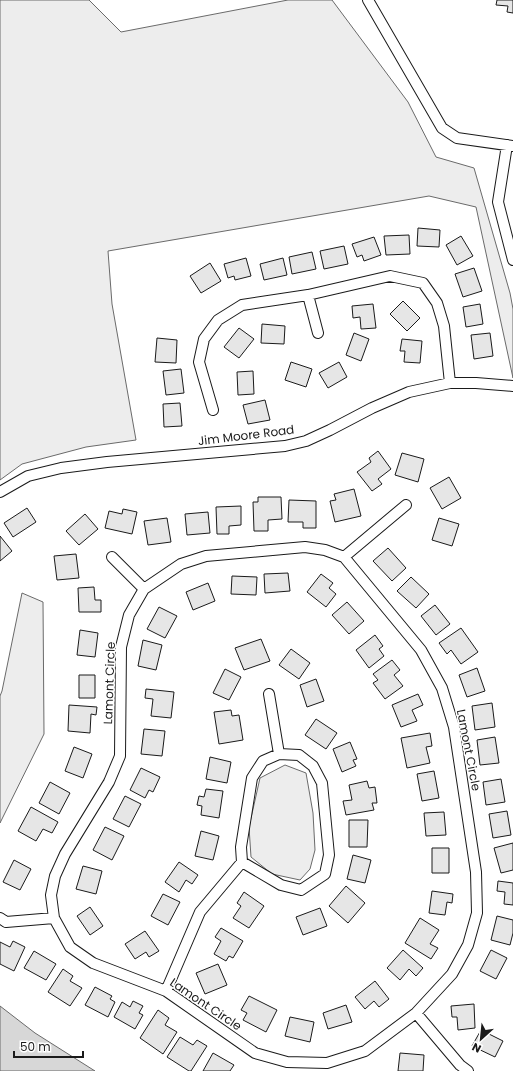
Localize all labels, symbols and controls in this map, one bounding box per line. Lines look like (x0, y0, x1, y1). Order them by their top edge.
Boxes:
street label: Jim Moore Road (197, 421, 295, 449)
street label: Lamont Circle (99, 641, 119, 725)
street label: Lamont Circle (453, 708, 485, 792)
street label: Lamont Circle (167, 974, 245, 1034)
north arrow (461, 1019, 501, 1059)
scale bar (14, 1033, 83, 1059)
text: 50 m (20, 1038, 51, 1055)
text: N (469, 1039, 484, 1057)

